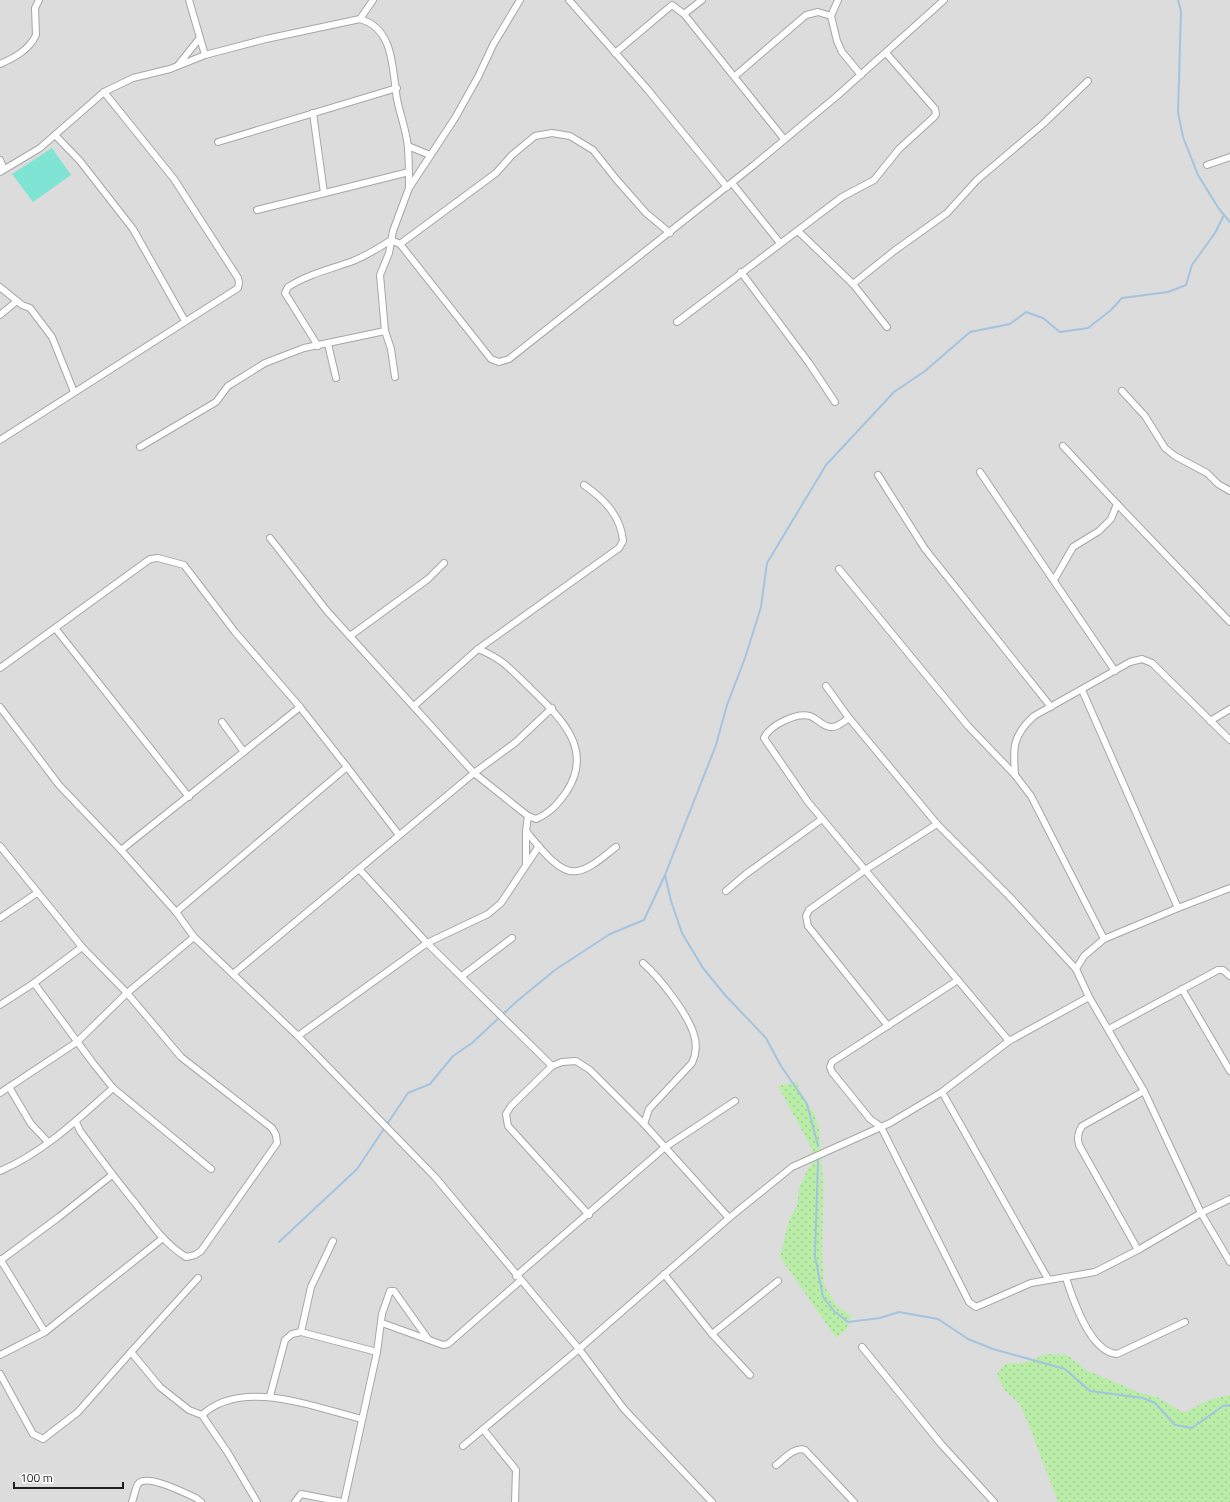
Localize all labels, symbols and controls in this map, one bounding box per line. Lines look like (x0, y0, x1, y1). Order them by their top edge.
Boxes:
scale bar (14, 1464, 123, 1490)
text: 100 m (20, 1468, 53, 1487)

